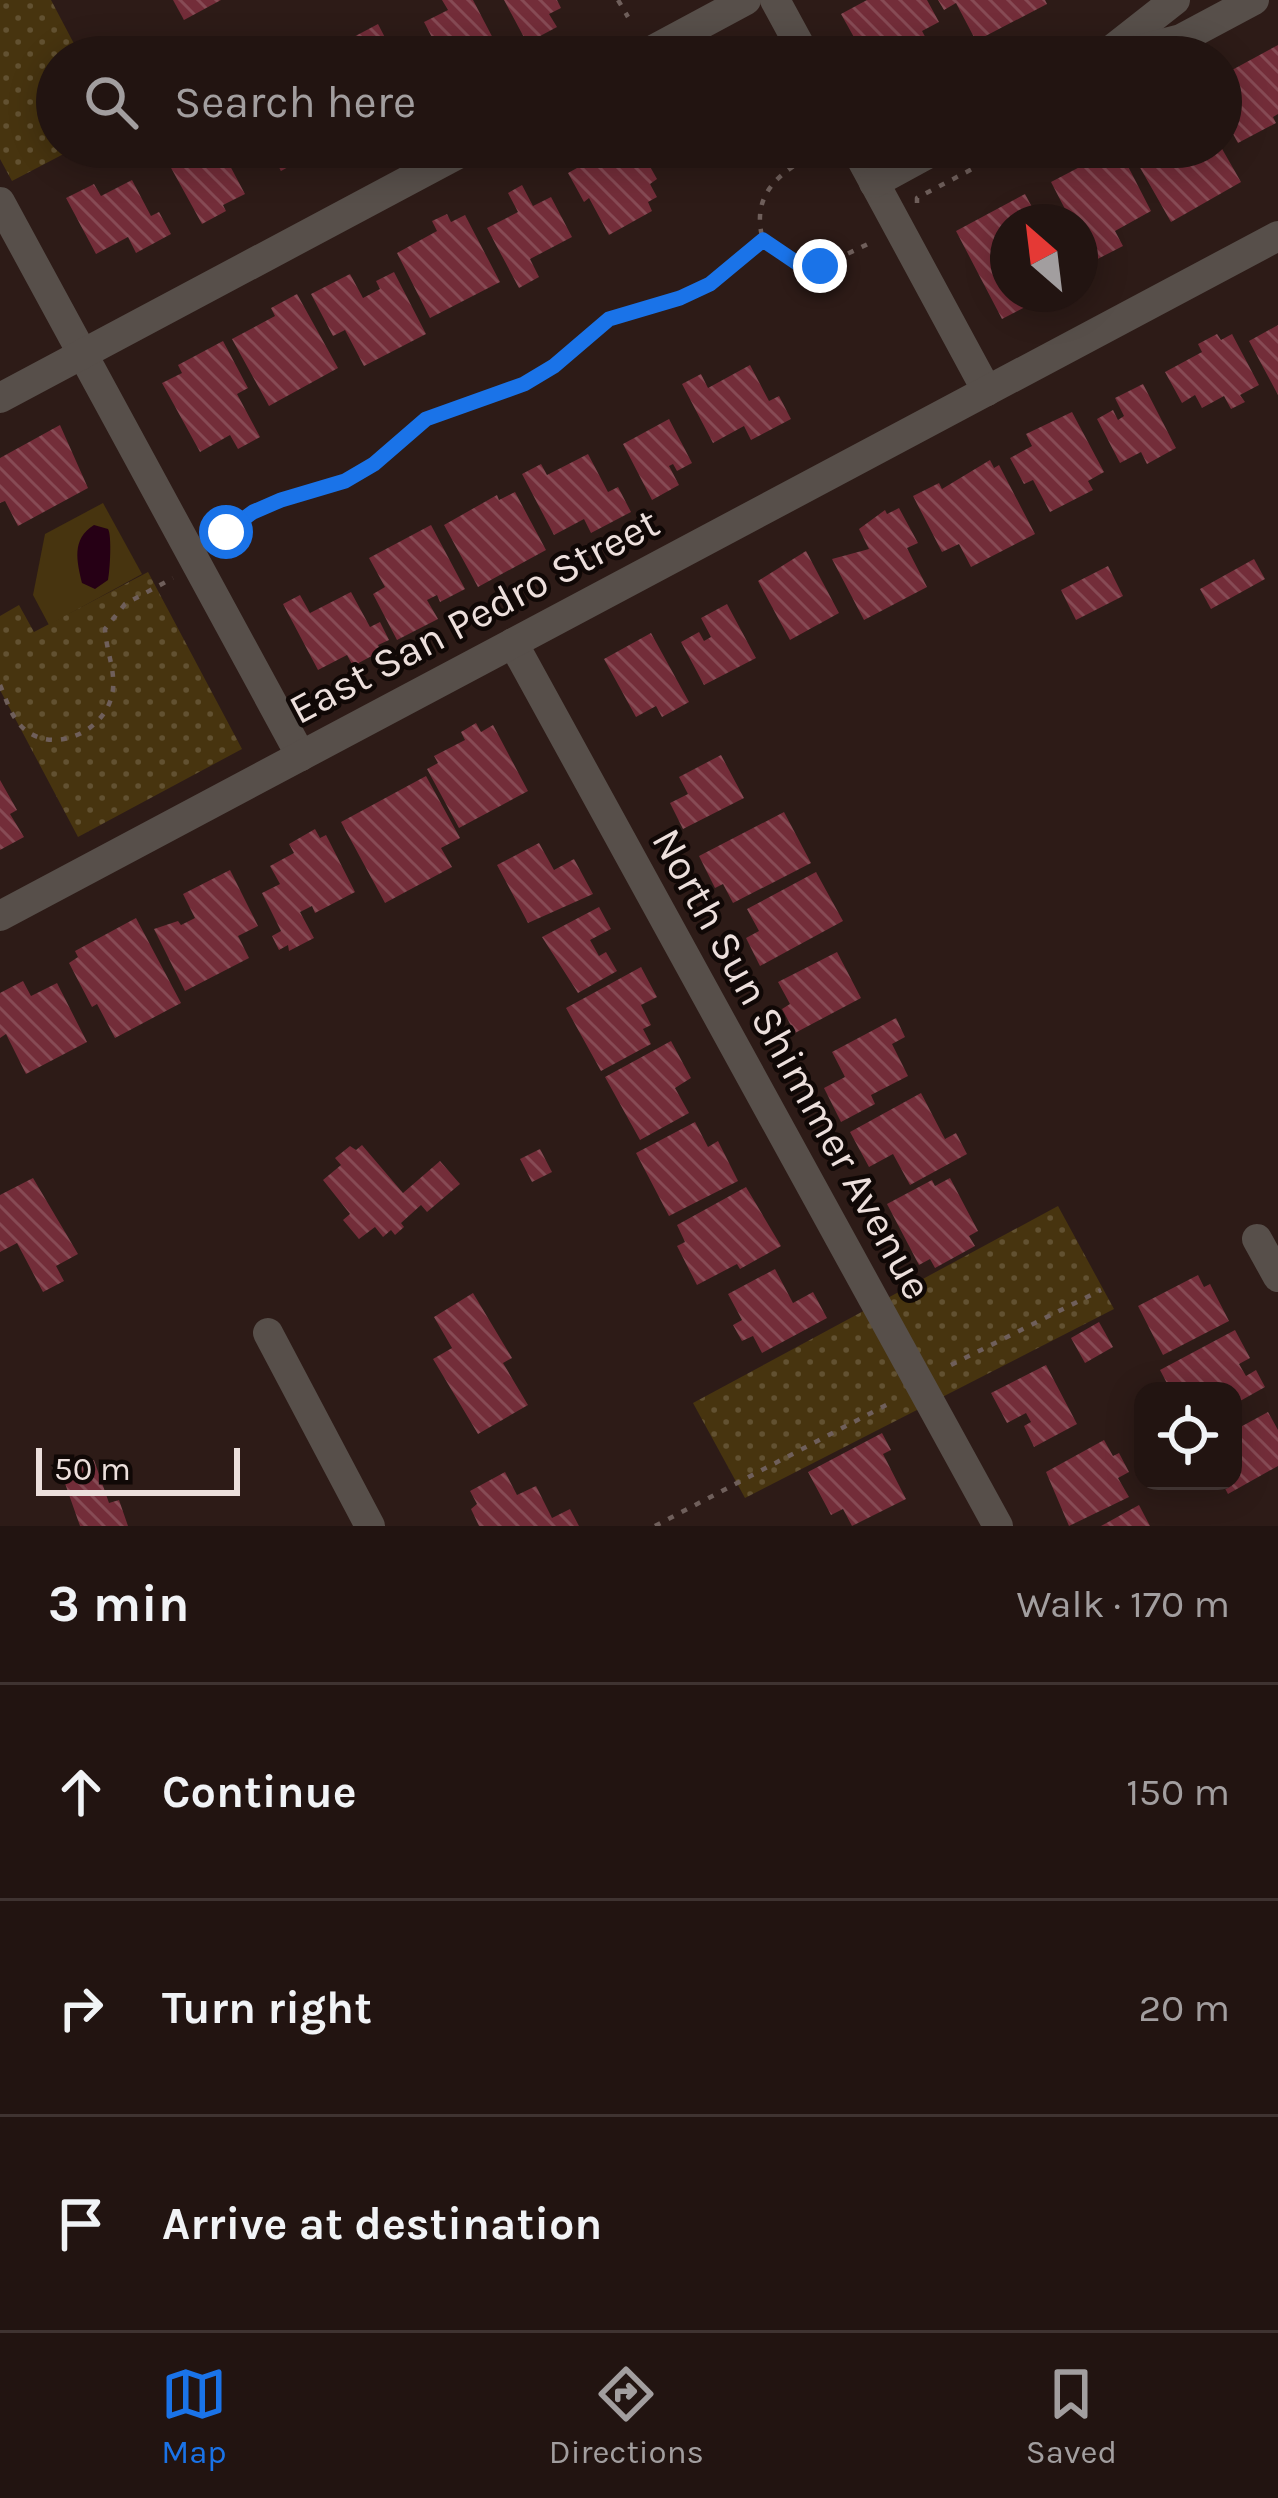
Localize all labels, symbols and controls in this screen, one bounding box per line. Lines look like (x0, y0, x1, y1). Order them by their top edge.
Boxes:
search box (36, 36, 1242, 168)
icon: search (78, 69, 144, 135)
text: Search here (174, 76, 416, 128)
north arrow (990, 204, 1098, 312)
route end (793, 239, 847, 293)
street label: East San Pedro Street (281, 497, 667, 735)
route start (199, 505, 253, 559)
street label: North Sun Shimmer Avenue (641, 820, 943, 1308)
map controls (1134, 1382, 1242, 1490)
button: locate (1134, 1382, 1242, 1490)
scale bar (36, 1442, 240, 1495)
text: 50 m (54, 1450, 131, 1488)
text: 3 min (48, 1574, 190, 1634)
text: Walk · 170 m (1016, 1581, 1230, 1627)
icon: ahead (48, 1759, 114, 1825)
text: Continue (162, 1766, 357, 1818)
text: 150 m (1126, 1769, 1230, 1815)
icon: right (48, 1975, 114, 2041)
text: Turn right (162, 1982, 372, 2034)
text: 20 m (1139, 1985, 1230, 2031)
icon: arrive (48, 2191, 114, 2257)
text: Arrive at destination (162, 2198, 602, 2250)
tab: Map (161, 2361, 227, 2471)
tab: Directions (549, 2361, 704, 2471)
tab: Saved (1026, 2361, 1117, 2471)

